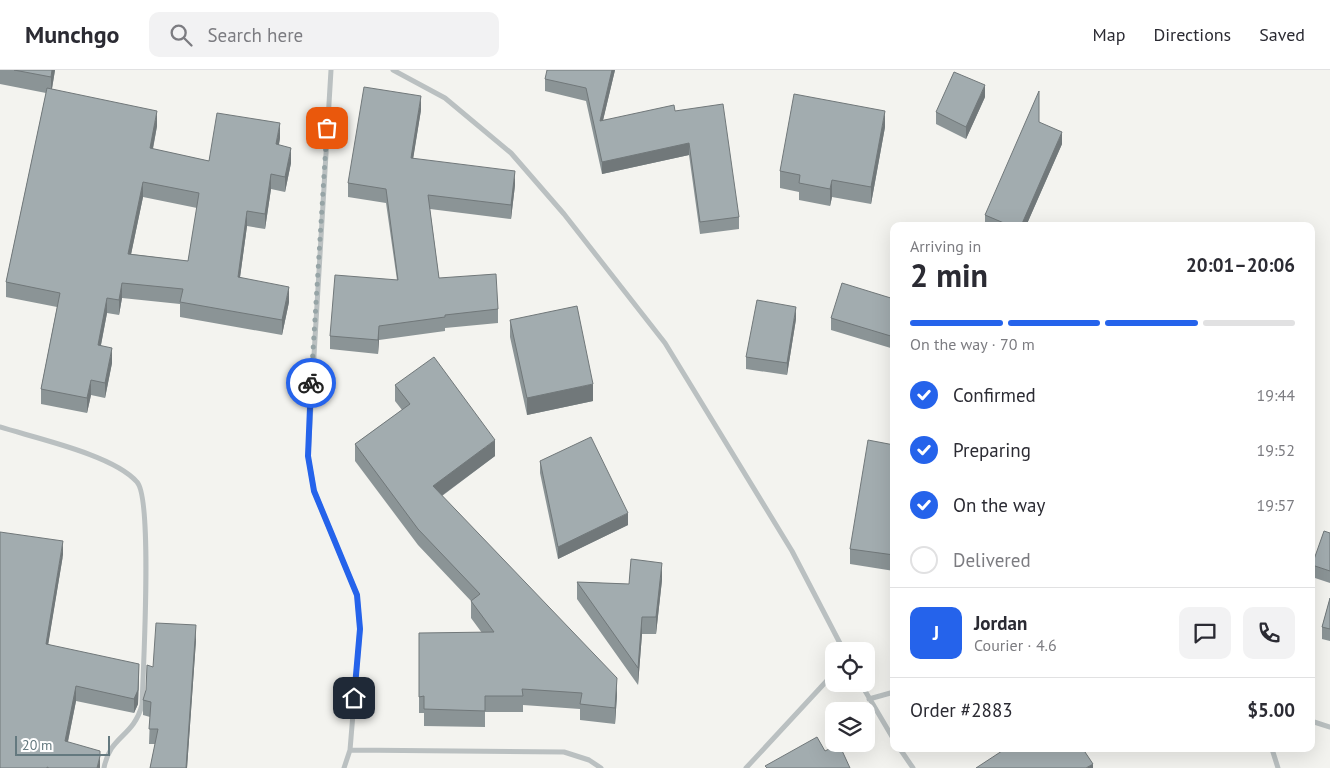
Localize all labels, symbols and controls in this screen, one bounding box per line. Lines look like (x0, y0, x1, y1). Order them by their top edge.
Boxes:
search box (149, 12, 499, 57)
text: Munchgo (25, 19, 119, 50)
icon: search (167, 21, 195, 49)
text: Search here (207, 23, 303, 47)
text: Map (1093, 23, 1125, 46)
text: Directions (1153, 23, 1231, 46)
text: Saved (1259, 23, 1305, 46)
pin (306, 107, 348, 149)
icon: bag (313, 114, 341, 142)
text: Arriving in (910, 236, 981, 256)
text: 20:01–20:06 (1186, 253, 1295, 277)
text: 2 min (910, 254, 988, 296)
text: On the way · 70 m (910, 334, 1035, 354)
courier (286, 358, 336, 408)
icon: bike (297, 369, 325, 397)
icon: check (910, 381, 938, 409)
text: Confirmed (953, 383, 1036, 407)
text: 19:44 (1257, 385, 1295, 405)
icon: check (910, 436, 938, 464)
text: Preparing (953, 438, 1031, 462)
text: 19:52 (1257, 440, 1295, 460)
icon: check (910, 491, 938, 519)
text: On the way (953, 493, 1045, 517)
text: 19:57 (1257, 495, 1295, 515)
text: Delivered (953, 548, 1031, 572)
button: chat (1179, 607, 1231, 659)
button: phone (1243, 607, 1295, 659)
text: Jordan (974, 611, 1027, 635)
text: J (933, 621, 939, 645)
text: Courier · 4.6 (974, 635, 1057, 655)
map controls (825, 642, 875, 752)
button: locate (825, 642, 875, 692)
pin (333, 677, 375, 719)
icon: home (340, 684, 368, 712)
text: Order #2883 (910, 698, 1013, 722)
text: $5.00 (1247, 698, 1295, 722)
button: layers (825, 702, 875, 752)
scale bar (15, 733, 110, 756)
text: 20 m (22, 736, 52, 754)

